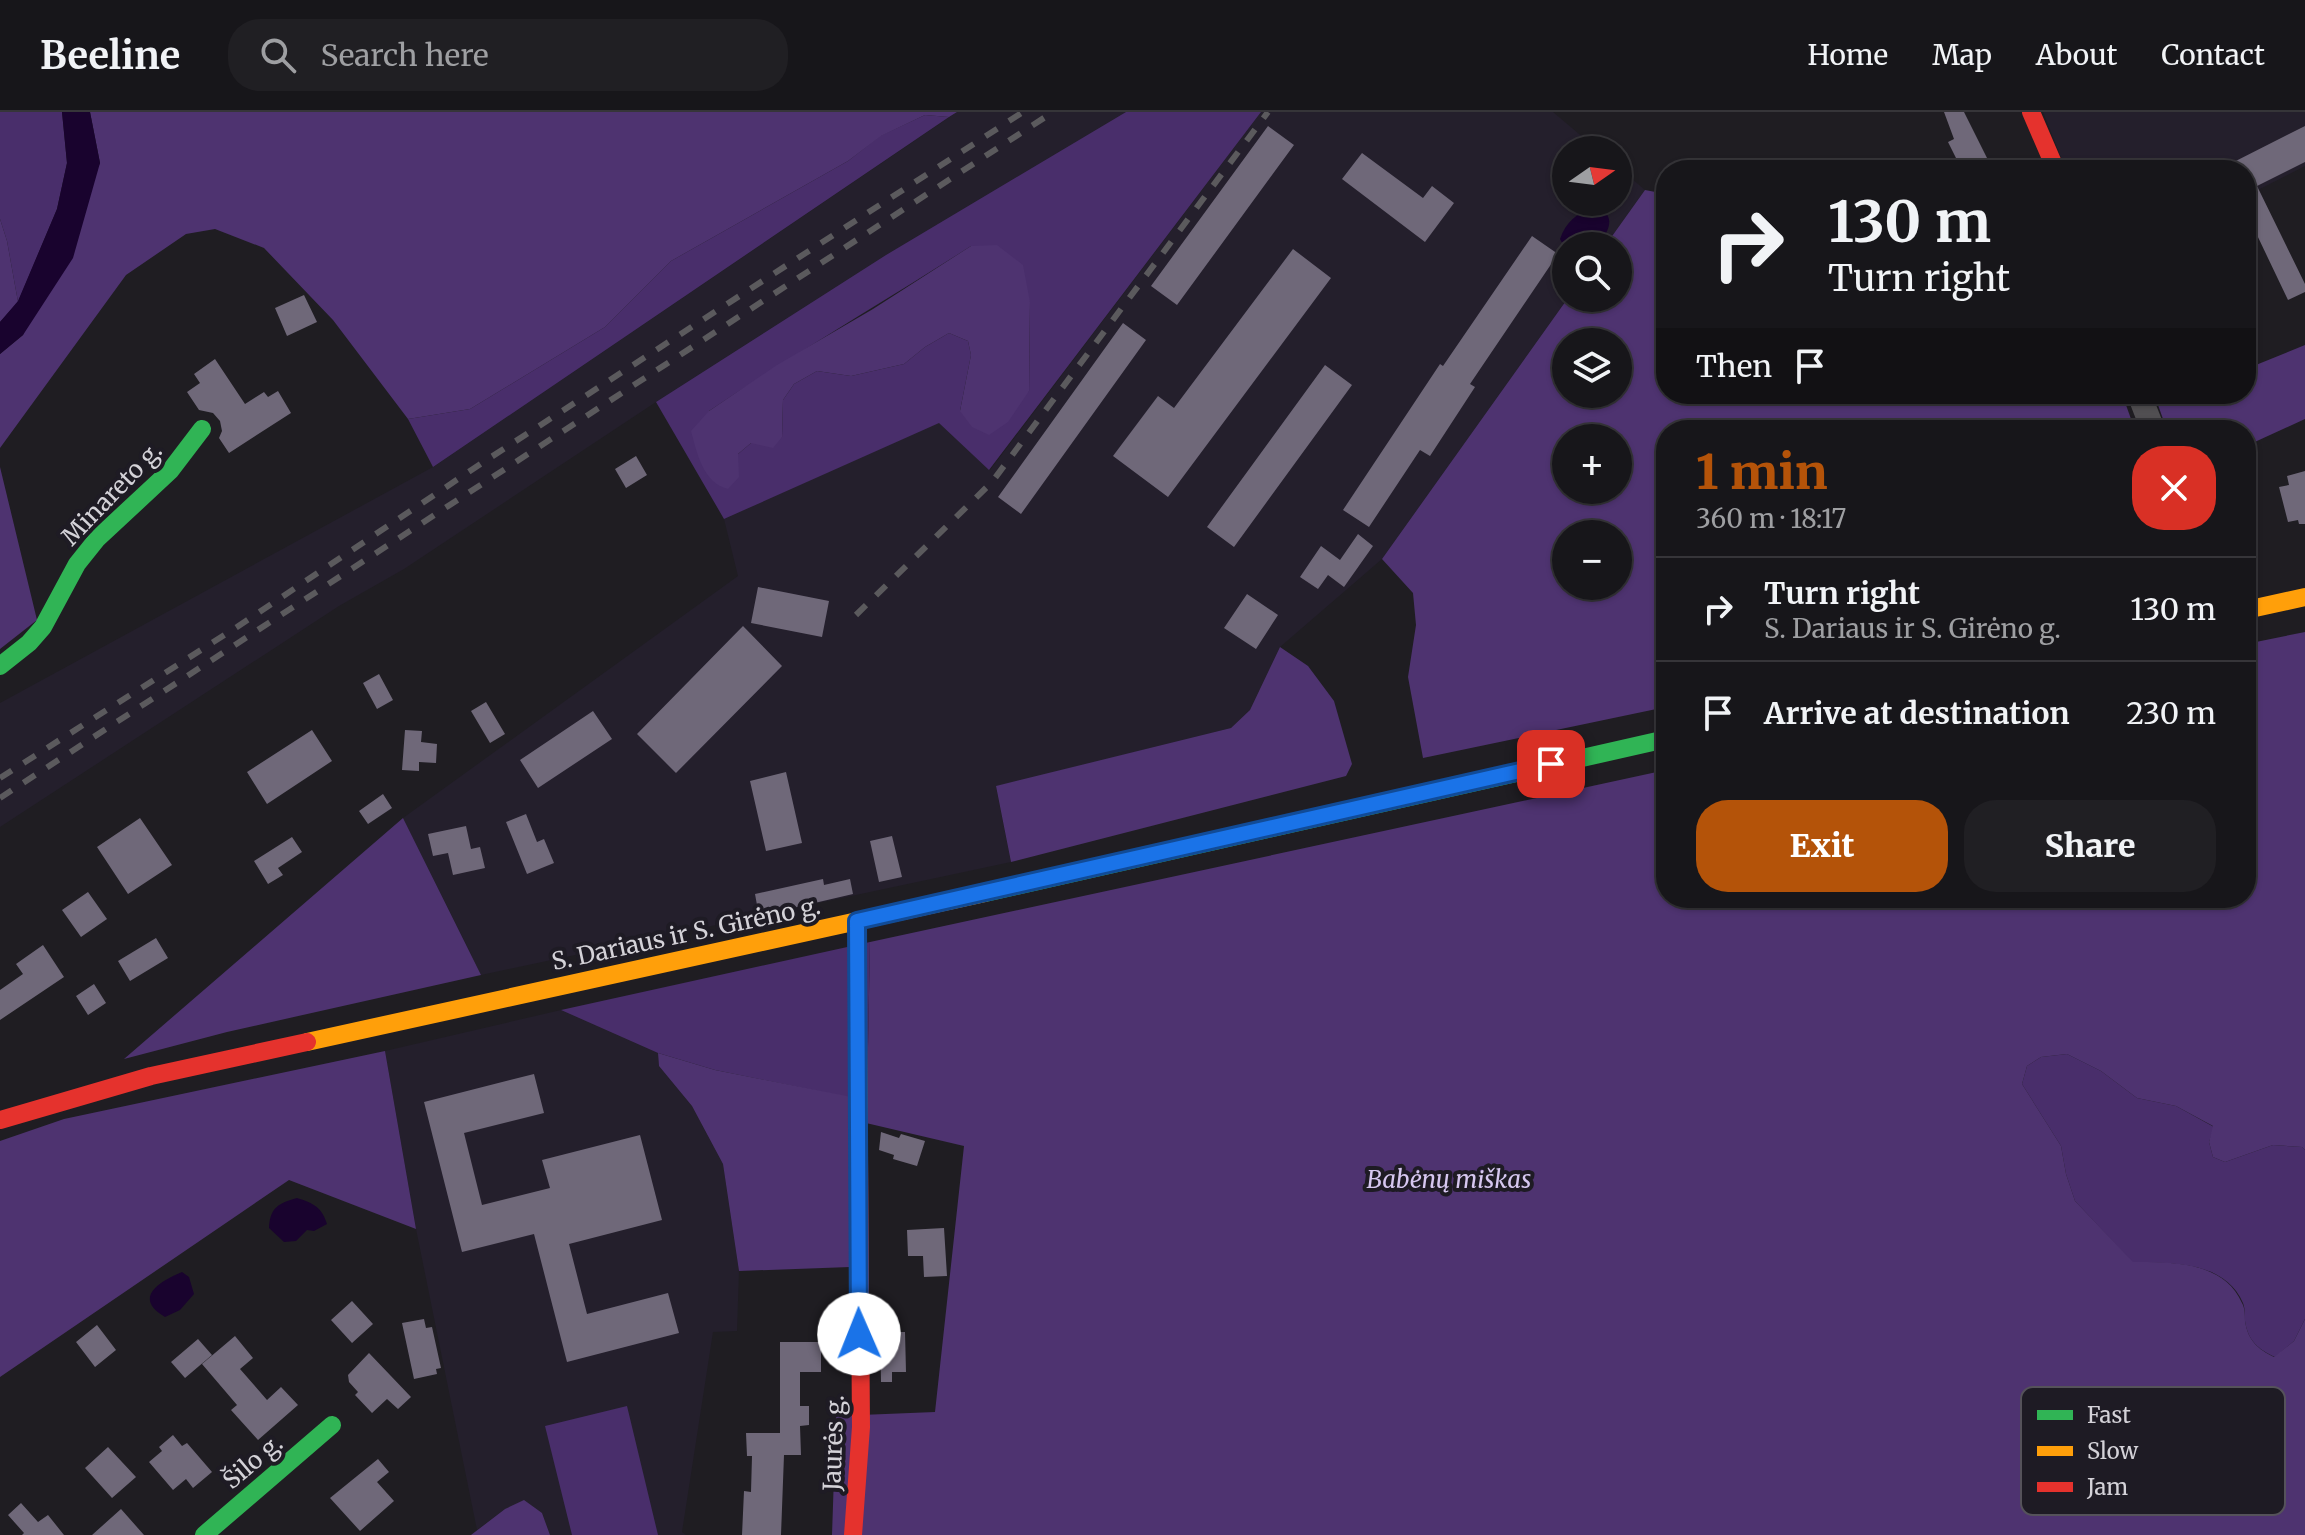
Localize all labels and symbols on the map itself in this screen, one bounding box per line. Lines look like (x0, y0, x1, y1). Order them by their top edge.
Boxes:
north arrow (1552, 136, 1632, 216)
street label: Minareto g. (55, 435, 169, 552)
pin (1517, 730, 1585, 798)
street label: S. Dariaus ir S. Girėno g. (549, 890, 823, 977)
park label: Babėnų miškas (1367, 1164, 1531, 1195)
position arrow (817, 1292, 901, 1376)
legend (2021, 1387, 2285, 1515)
street label: Jaurės g. (816, 1394, 851, 1493)
text: Fast (2087, 1401, 2131, 1429)
street label: Šilo g. (216, 1427, 289, 1496)
text: Slow (2087, 1437, 2138, 1465)
text: Jam (2086, 1473, 2128, 1501)

